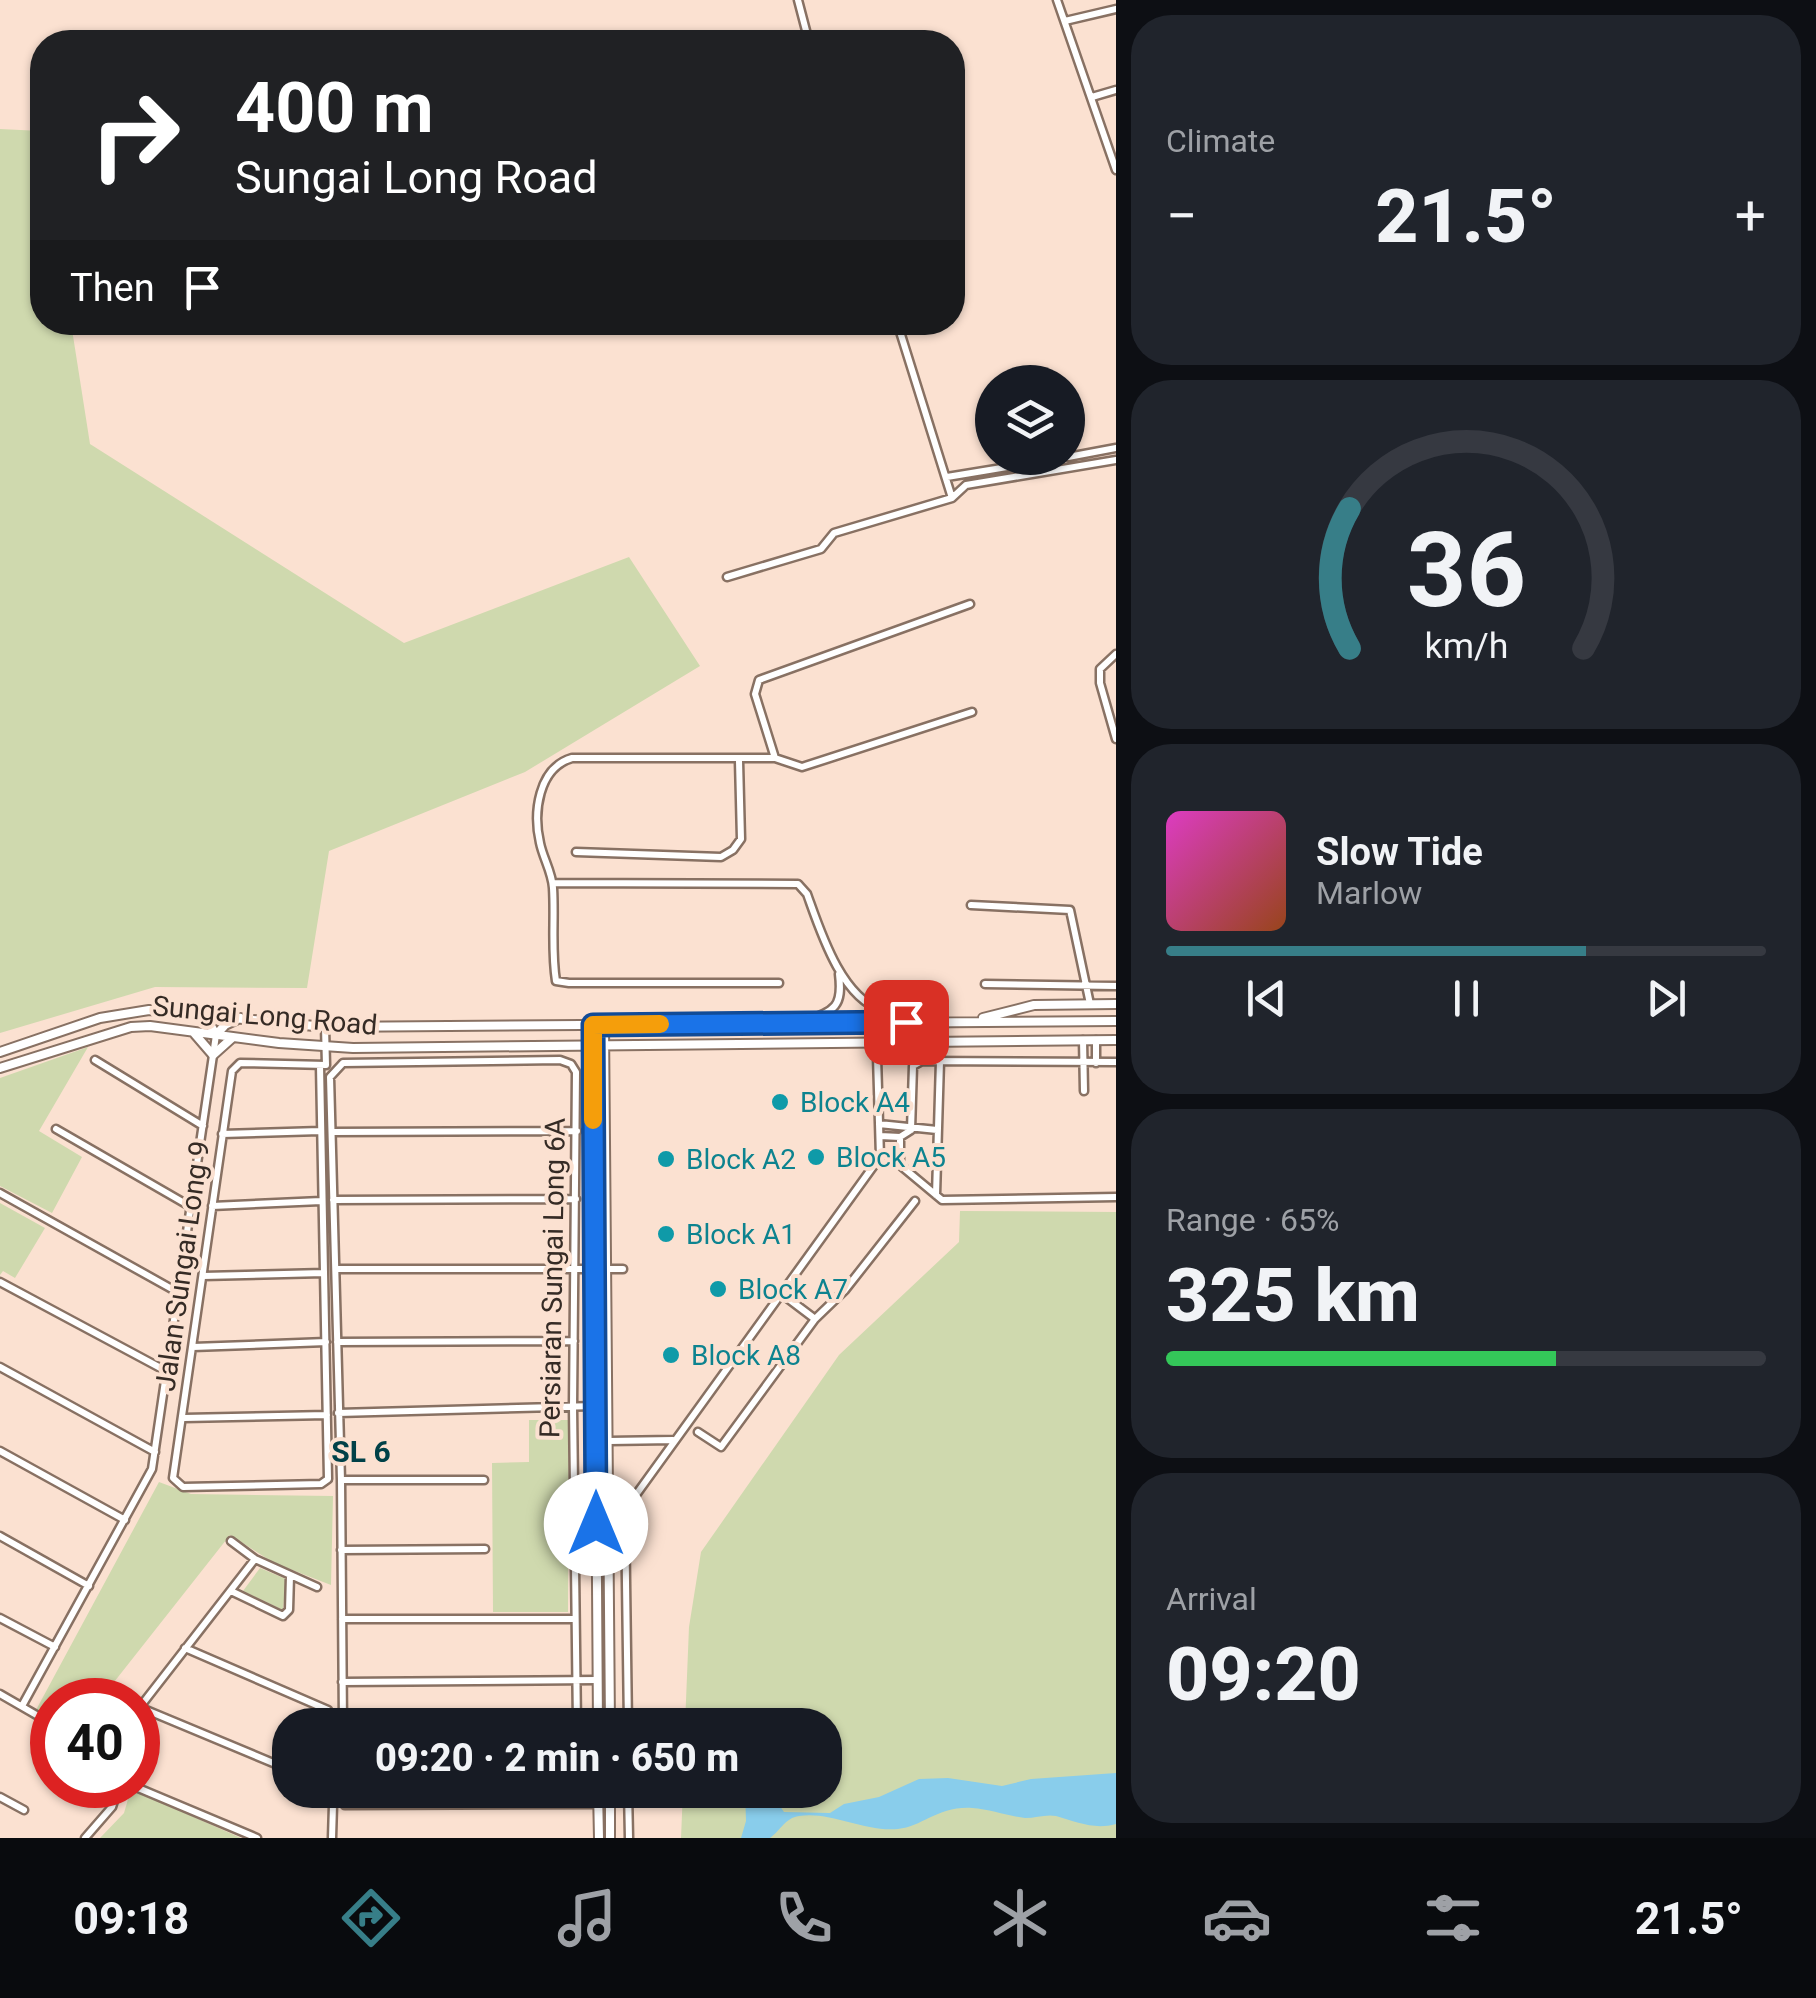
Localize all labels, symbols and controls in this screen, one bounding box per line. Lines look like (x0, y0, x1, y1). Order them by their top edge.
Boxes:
text: 400 m (235, 67, 434, 149)
icon: right (70, 70, 200, 200)
text: Climate (1166, 122, 1275, 160)
text: Sungai Long Road (235, 151, 598, 204)
text: 21.5° (1375, 172, 1557, 260)
text: − (1166, 184, 1197, 248)
text: + (1735, 184, 1766, 248)
icon: arrive (175, 260, 230, 315)
text: Then (70, 266, 155, 310)
map controls (975, 365, 1085, 475)
button: layers (975, 365, 1085, 475)
text: 36 (1406, 510, 1526, 631)
text: km/h (1424, 625, 1508, 667)
text: Slow Tide (1316, 830, 1483, 874)
text: Marlow (1316, 874, 1422, 912)
icon: previous (1239, 971, 1294, 1026)
icon: pause (1439, 971, 1494, 1026)
icon: next (1639, 971, 1694, 1026)
pin (864, 980, 949, 1065)
street label: Sungai Long Road (151, 989, 379, 1042)
icon: arrive (879, 995, 934, 1050)
place label: Block A4 (800, 1086, 910, 1119)
marker: Block A4 (769, 1091, 791, 1113)
street label: Persiaran Sungai Long 6A (533, 1118, 572, 1438)
street label: Jalan Sungai Long 9 (149, 1139, 216, 1393)
place label: Block A5 (836, 1141, 946, 1174)
place label: Block A2 (686, 1143, 796, 1176)
marker: Block A5 (805, 1146, 827, 1168)
marker: Block A2 (655, 1148, 677, 1170)
text: Range · 65% (1166, 1201, 1339, 1239)
place label: Block A1 (686, 1218, 796, 1251)
marker: Block A1 (655, 1223, 677, 1245)
text: 325 km (1166, 1251, 1420, 1339)
place label: Block A7 (738, 1273, 848, 1306)
marker: Block A7 (707, 1278, 729, 1300)
place label: Block A8 (691, 1339, 801, 1372)
marker: Block A8 (660, 1344, 682, 1366)
district label: SL 6 (331, 1434, 391, 1469)
position arrow (544, 1472, 648, 1576)
text: Arrival (1166, 1580, 1257, 1618)
text: 09:20 (1166, 1630, 1361, 1718)
speed limit sign: 40 (30, 1678, 160, 1808)
text: 09:20 · 2 min · 650 m (375, 1736, 739, 1780)
icon: directions (336, 1883, 406, 1953)
icon: music (552, 1883, 622, 1953)
icon: phone (769, 1883, 839, 1953)
icon: climate (985, 1883, 1055, 1953)
icon: car (1202, 1883, 1272, 1953)
icon: filters (1418, 1883, 1488, 1953)
text: 09:18 (73, 1892, 189, 1945)
text: 21.5° (1635, 1892, 1743, 1945)

